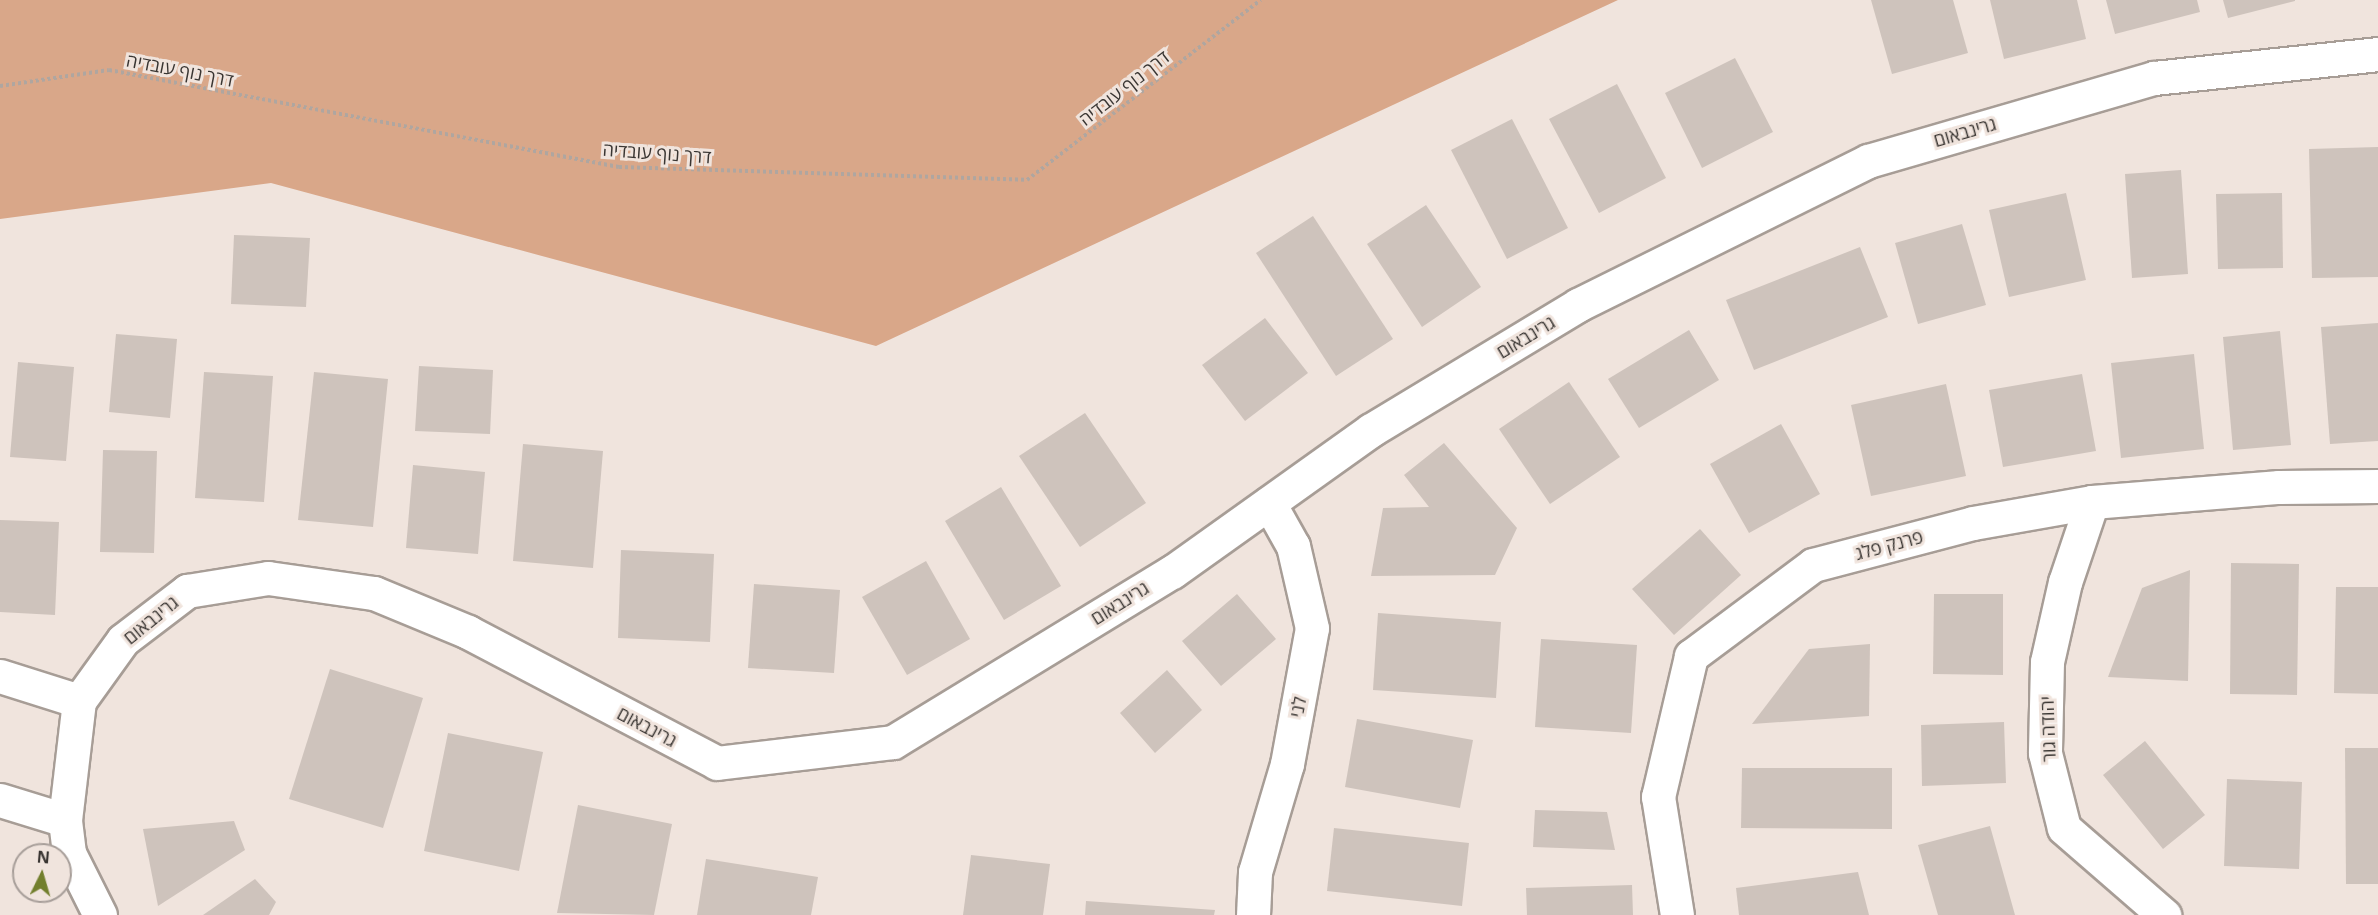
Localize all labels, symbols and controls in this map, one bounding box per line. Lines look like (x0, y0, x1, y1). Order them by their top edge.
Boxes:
street label: דרך נוף עובדיה (1074, 46, 1174, 130)
street label: דרך נוף עובדיה (124, 49, 236, 91)
street label: גרינבאום (1931, 113, 1999, 151)
street label: דרך נוף עובדיה (602, 138, 712, 168)
street label: גרינבאום (1493, 311, 1559, 363)
street label: פרנק פלג (1853, 526, 1925, 564)
street label: גרינבאום (1087, 577, 1153, 629)
street label: גרינבאום (119, 591, 183, 649)
street label: לני (1285, 695, 1311, 719)
street label: יהודה גור (2036, 696, 2060, 762)
street label: גרינבאום (614, 702, 680, 752)
north arrow (12, 843, 72, 903)
text: N (36, 846, 51, 869)

